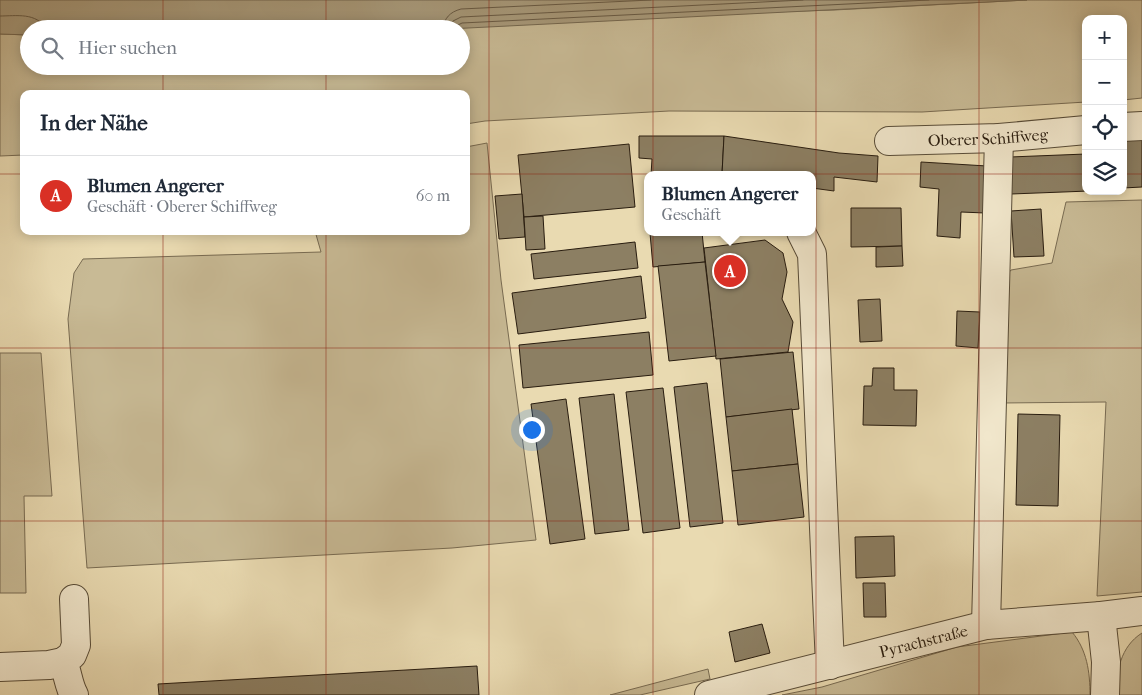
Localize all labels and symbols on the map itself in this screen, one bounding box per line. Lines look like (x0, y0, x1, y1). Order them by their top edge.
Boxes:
street label: Oberer Schiffweg (928, 124, 1049, 150)
pin: A (714, 252, 746, 290)
your location (519, 417, 545, 443)
street label: Pyrachstraße (877, 621, 970, 662)

